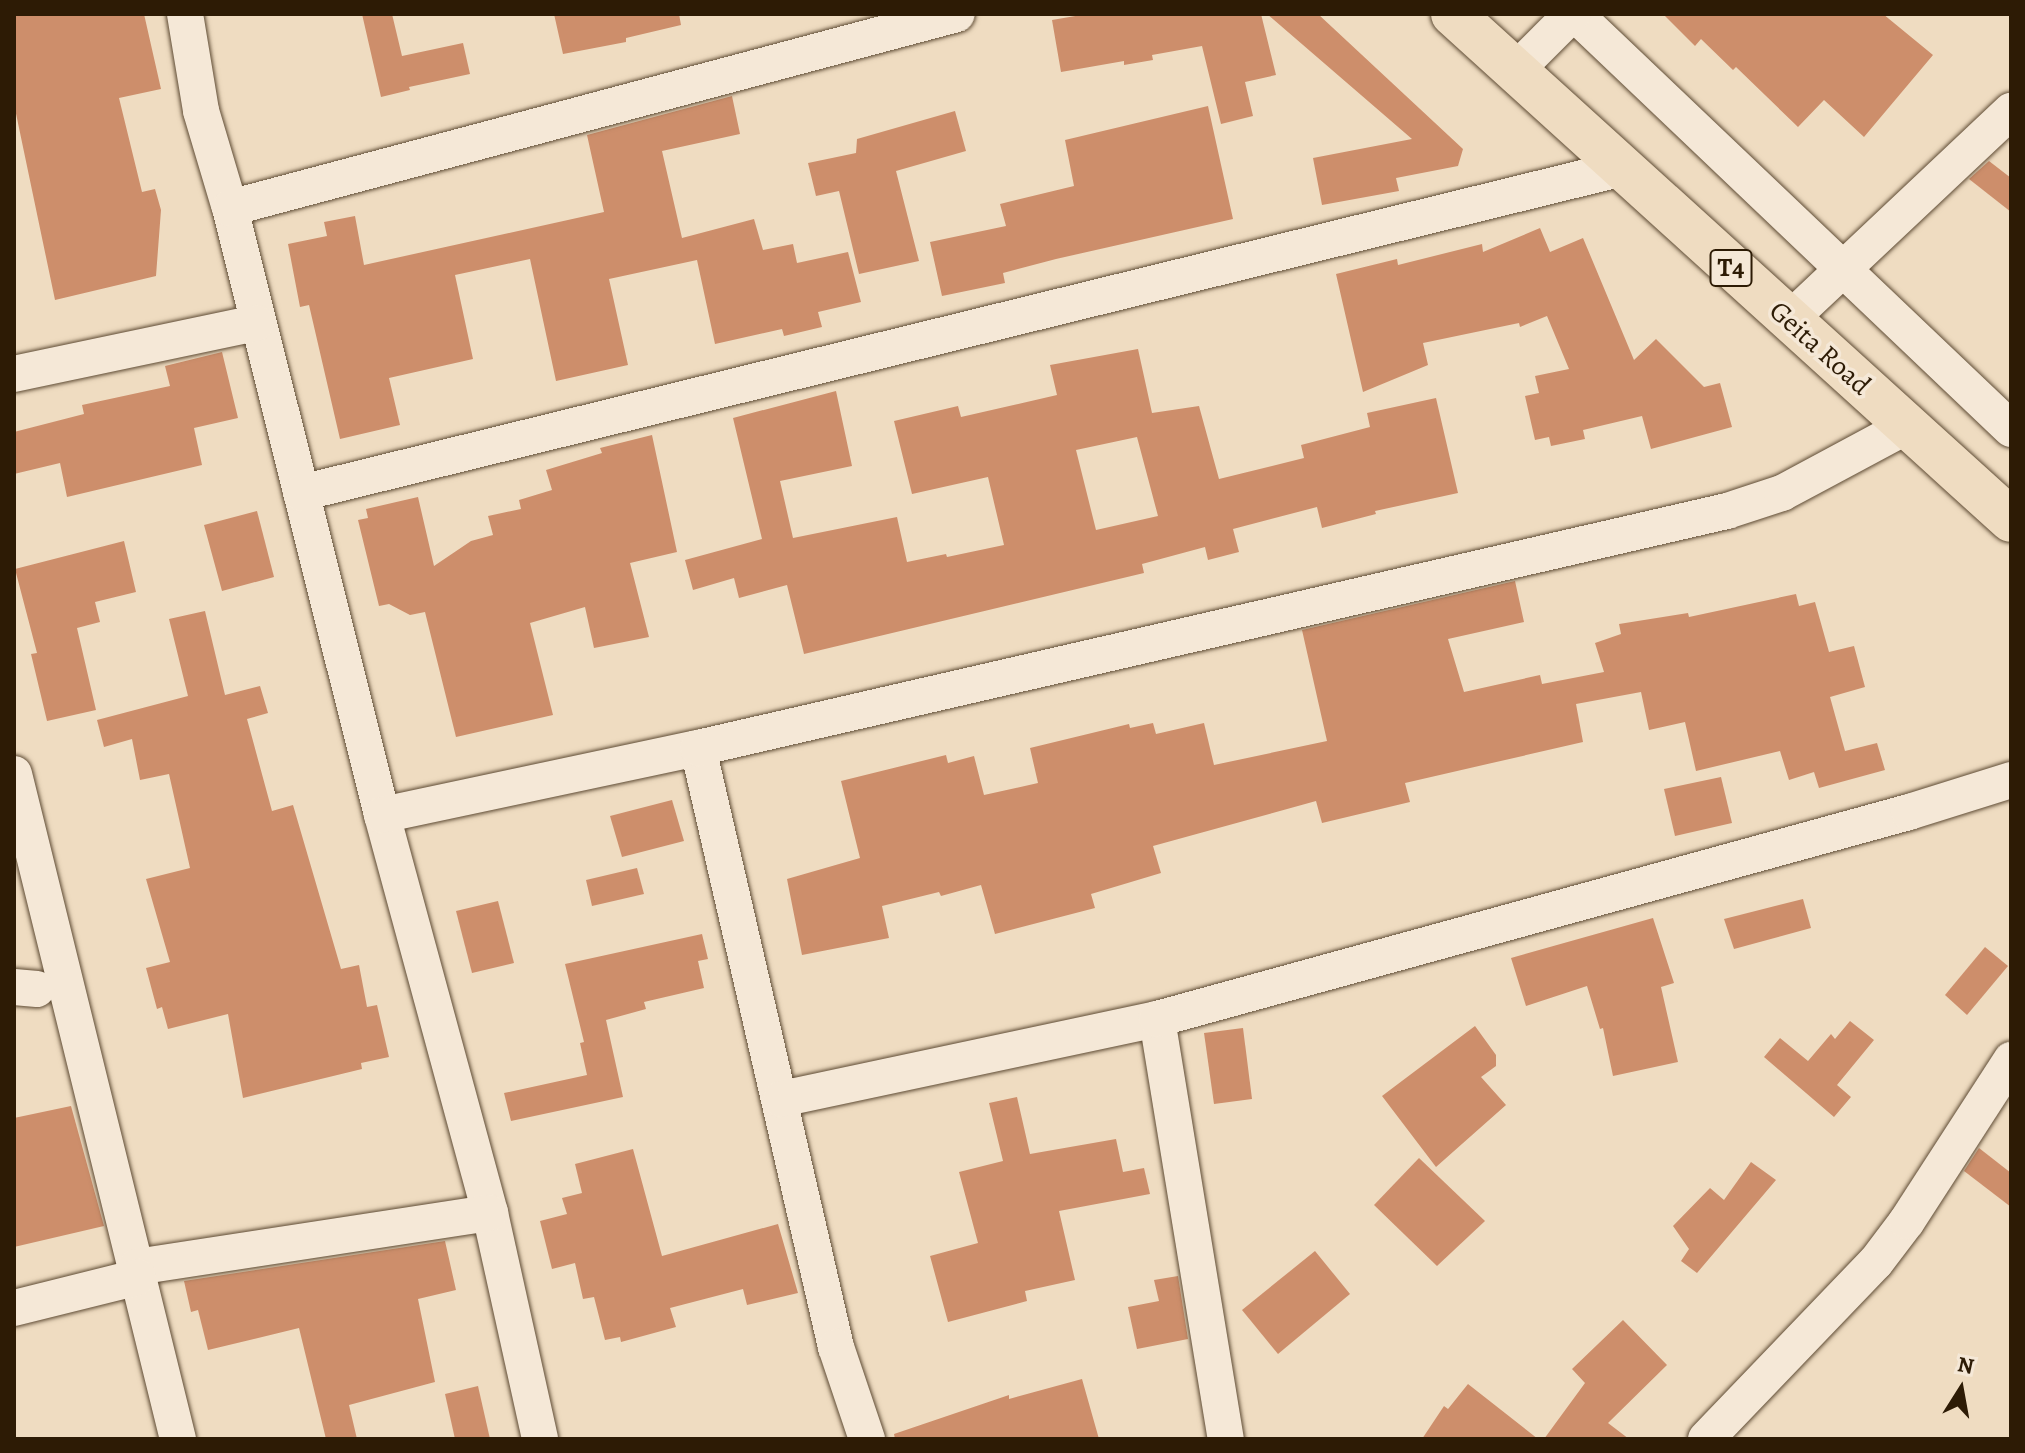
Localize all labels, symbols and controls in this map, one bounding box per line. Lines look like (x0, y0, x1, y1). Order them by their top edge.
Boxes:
road number: T4 (1709, 246, 1753, 290)
street label: Geita Road (1762, 294, 1878, 402)
north arrow (1921, 1349, 2001, 1429)
text: N (1955, 1349, 1976, 1382)

